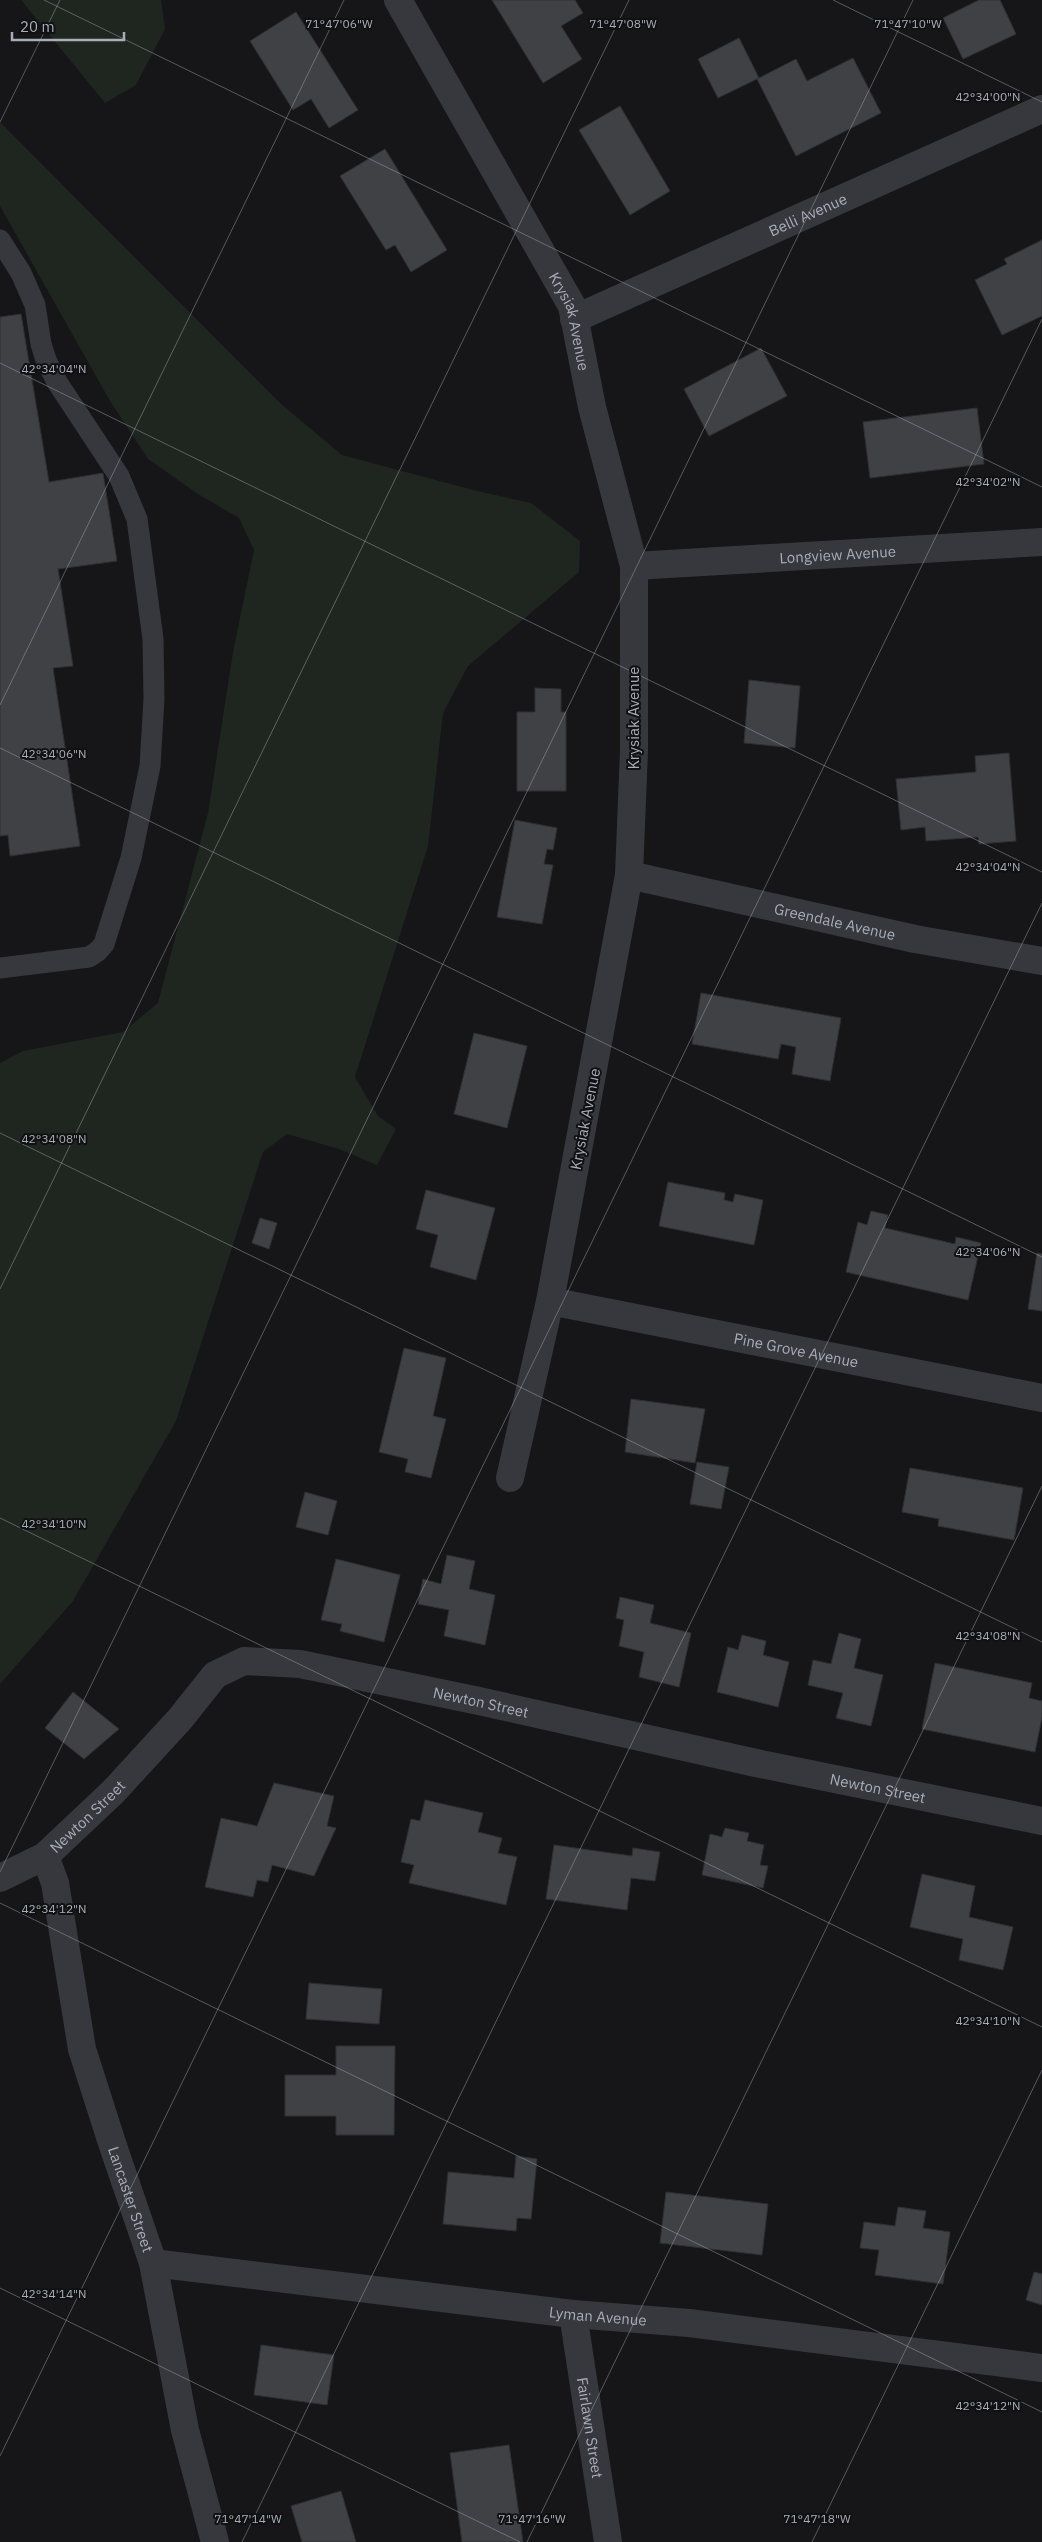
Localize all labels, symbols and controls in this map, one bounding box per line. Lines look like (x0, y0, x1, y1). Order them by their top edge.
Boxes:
scale bar (12, 10, 125, 42)
text: 71°47'06"W (305, 16, 373, 31)
text: 71°47'08"W (589, 16, 657, 31)
text: 71°47'10"W (874, 16, 942, 31)
text: 20 m (20, 17, 55, 36)
text: 42°34'00"N (955, 89, 1021, 104)
street label: Belli Avenue (766, 188, 850, 240)
street label: Krysiak Avenue (545, 269, 594, 372)
text: 42°34'04"N (21, 361, 87, 376)
text: 42°34'02"N (955, 474, 1021, 489)
street label: Longview Avenue (779, 541, 897, 567)
street label: Krysiak Avenue (624, 666, 643, 770)
text: 42°34'06"N (21, 746, 87, 761)
text: 42°34'04"N (955, 859, 1021, 874)
street label: Greendale Avenue (772, 898, 897, 944)
street label: Krysiak Avenue (566, 1067, 604, 1171)
text: 42°34'08"N (21, 1131, 87, 1146)
text: 42°34'06"N (955, 1244, 1021, 1259)
street label: Pine Grove Avenue (732, 1328, 860, 1371)
text: 42°34'10"N (21, 1516, 87, 1531)
text: 42°34'08"N (955, 1628, 1021, 1643)
street label: Newton Street (432, 1682, 531, 1721)
street label: Newton Street (828, 1769, 927, 1807)
street label: Newton Street (45, 1776, 129, 1857)
text: 42°34'12"N (21, 1901, 87, 1916)
text: 42°34'10"N (955, 2013, 1021, 2028)
street label: Lancaster Street (104, 2144, 158, 2255)
text: 42°34'14"N (21, 2286, 87, 2301)
street label: Lyman Avenue (548, 2302, 647, 2329)
street label: Fairlawn Street (573, 2376, 608, 2479)
text: 42°34'12"N (955, 2398, 1021, 2413)
text: 71°47'14"W (214, 2511, 282, 2526)
text: 71°47'16"W (498, 2511, 566, 2526)
text: 71°47'18"W (783, 2511, 851, 2526)

